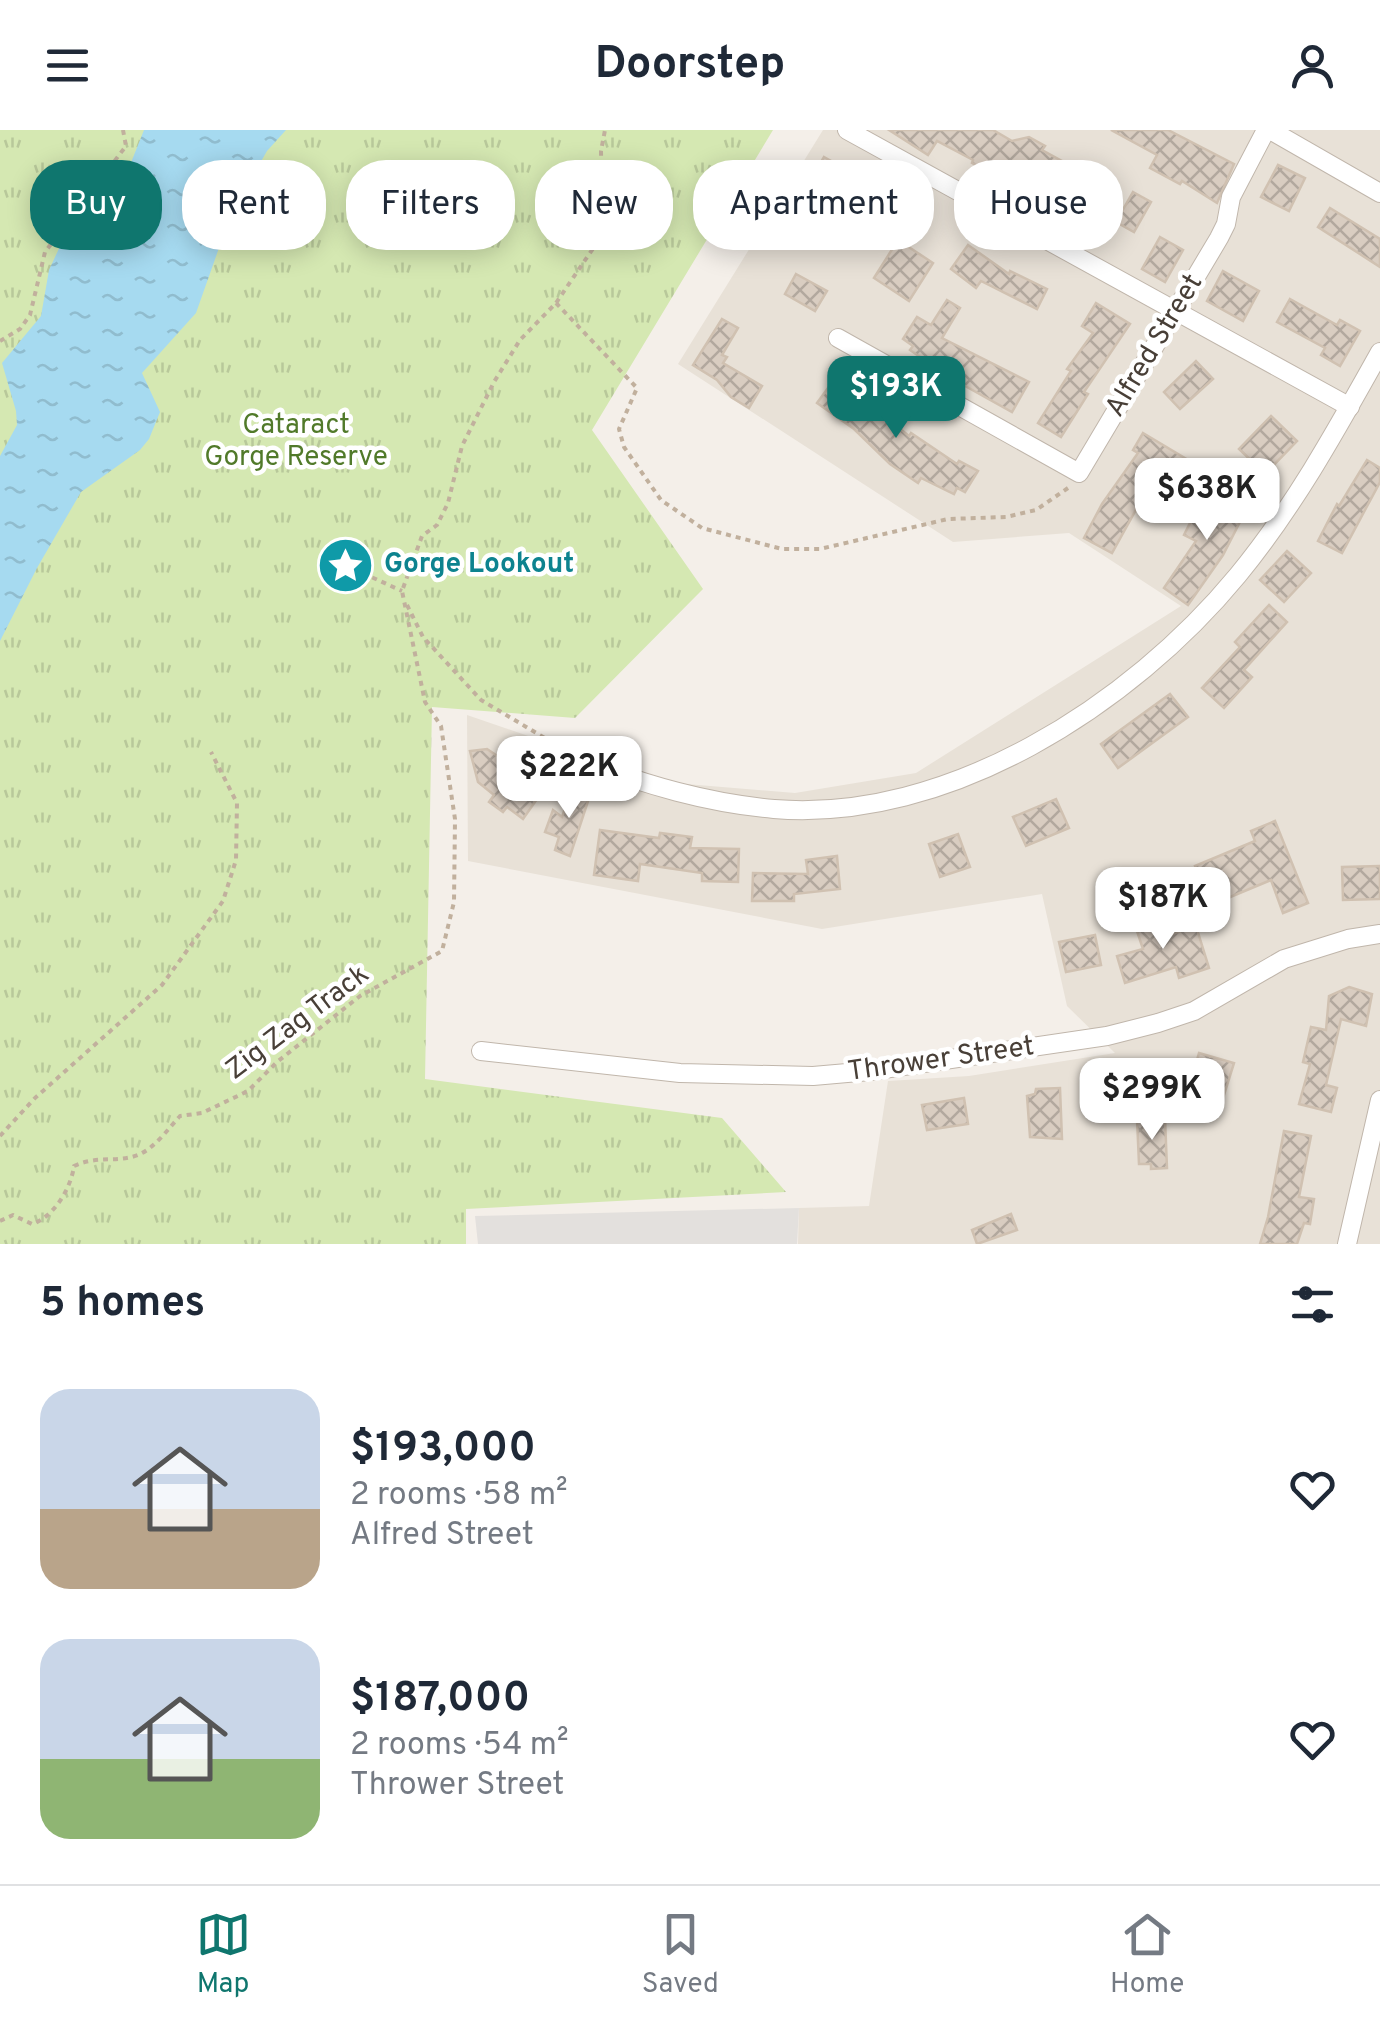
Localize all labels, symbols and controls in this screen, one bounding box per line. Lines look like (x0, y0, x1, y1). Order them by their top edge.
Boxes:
text: Doorstep (595, 37, 785, 94)
icon: menu (40, 38, 95, 93)
icon: person (1285, 38, 1340, 93)
chip: Buy (30, 160, 162, 250)
chip: Rent (182, 160, 326, 250)
chip: Filters (346, 160, 515, 250)
chip: New (535, 160, 673, 250)
chip: Apartment (693, 160, 934, 250)
chip: House (954, 160, 1123, 250)
street label: Alfred Street (1098, 268, 1212, 424)
pin: $193K (826, 356, 966, 441)
text: $193K (849, 368, 943, 408)
park label: Cataract Gorge Reserve (204, 408, 388, 476)
pin: $638K (1137, 458, 1277, 543)
text: $638K (1157, 470, 1257, 510)
place icon: Gorge Lookout (315, 535, 375, 595)
place label: Gorge Lookout (384, 547, 574, 583)
pin: $222K (499, 736, 639, 821)
text: $222K (519, 748, 619, 788)
pin: $187K (1093, 867, 1233, 952)
text: $187K (1117, 879, 1209, 919)
street label: Zig Zag Track (219, 957, 377, 1089)
street label: Thrower Street (846, 1029, 1036, 1091)
pin: $299K (1082, 1058, 1222, 1143)
text: $299K (1102, 1070, 1202, 1110)
icon: filters (1285, 1277, 1340, 1332)
text: 5 homes (40, 1278, 205, 1331)
text: $193,000 (350, 1423, 536, 1476)
icon: home (120, 1429, 240, 1549)
icon: heart (1285, 1462, 1340, 1517)
text: 2 rooms · 58 m² (350, 1476, 568, 1516)
text: Alfred Street (350, 1516, 534, 1556)
text: $187,000 (350, 1673, 530, 1726)
icon: home (120, 1679, 240, 1799)
icon: heart (1285, 1712, 1340, 1767)
text: 2 rooms · 54 m² (350, 1726, 569, 1766)
text: Thrower Street (350, 1766, 564, 1806)
tab: Map (196, 1907, 251, 2003)
tab: Saved (642, 1907, 719, 2003)
tab: Home (1110, 1907, 1184, 2003)

